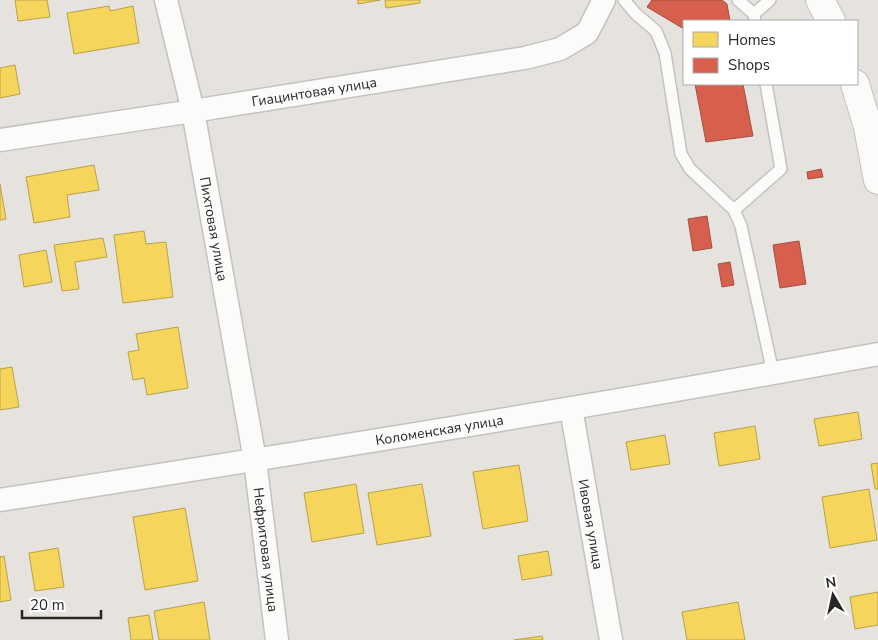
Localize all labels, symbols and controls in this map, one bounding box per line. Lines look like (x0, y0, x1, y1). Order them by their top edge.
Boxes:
legend (683, 20, 858, 85)
text: Homes (728, 30, 776, 50)
text: Shops (728, 55, 770, 75)
street label: Гиацинтовая улица (250, 72, 378, 111)
street label: Пихтовая улица (195, 175, 233, 283)
street label: Коломенская улица (374, 410, 505, 450)
street label: Ивовая улица (574, 478, 608, 571)
street label: Нефритовая улица (249, 486, 283, 613)
north arrow (808, 570, 858, 620)
text: N (824, 572, 838, 593)
scale bar (22, 588, 101, 620)
text: 20 m (30, 595, 65, 615)

